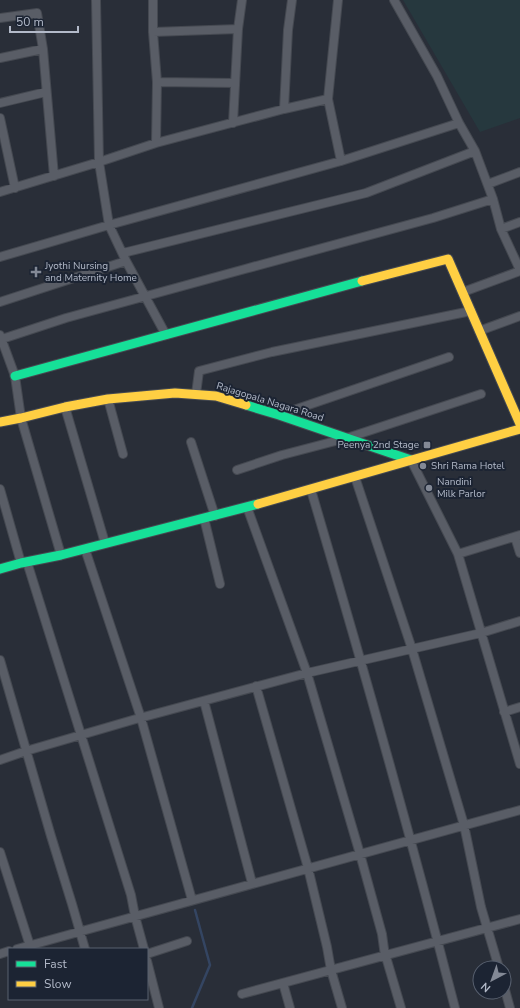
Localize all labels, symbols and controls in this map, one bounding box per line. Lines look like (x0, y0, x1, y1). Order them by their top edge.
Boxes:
scale bar (10, 8, 78, 34)
text: 50 m (16, 14, 44, 30)
place label: Jyothi Nursing and Maternity Home (44, 259, 137, 285)
marker: Jyothi Nursing and Maternity Home (30, 266, 42, 278)
street label: Rajagopala Nagara Road (215, 379, 326, 425)
place label: Peenya 2nd Stage (338, 438, 419, 452)
marker: Peenya 2nd Stage (422, 440, 432, 450)
place label: Shri Rama Hotel (431, 459, 505, 473)
marker: Shri Rama Hotel (418, 461, 428, 471)
place label: Nandini Milk Parlor (437, 475, 486, 501)
marker: Nandini Milk Parlor (424, 483, 434, 493)
legend (8, 948, 148, 1000)
text: Fast (44, 956, 67, 972)
north arrow (472, 960, 512, 1000)
text: Slow (44, 976, 72, 992)
text: N (478, 979, 494, 996)

